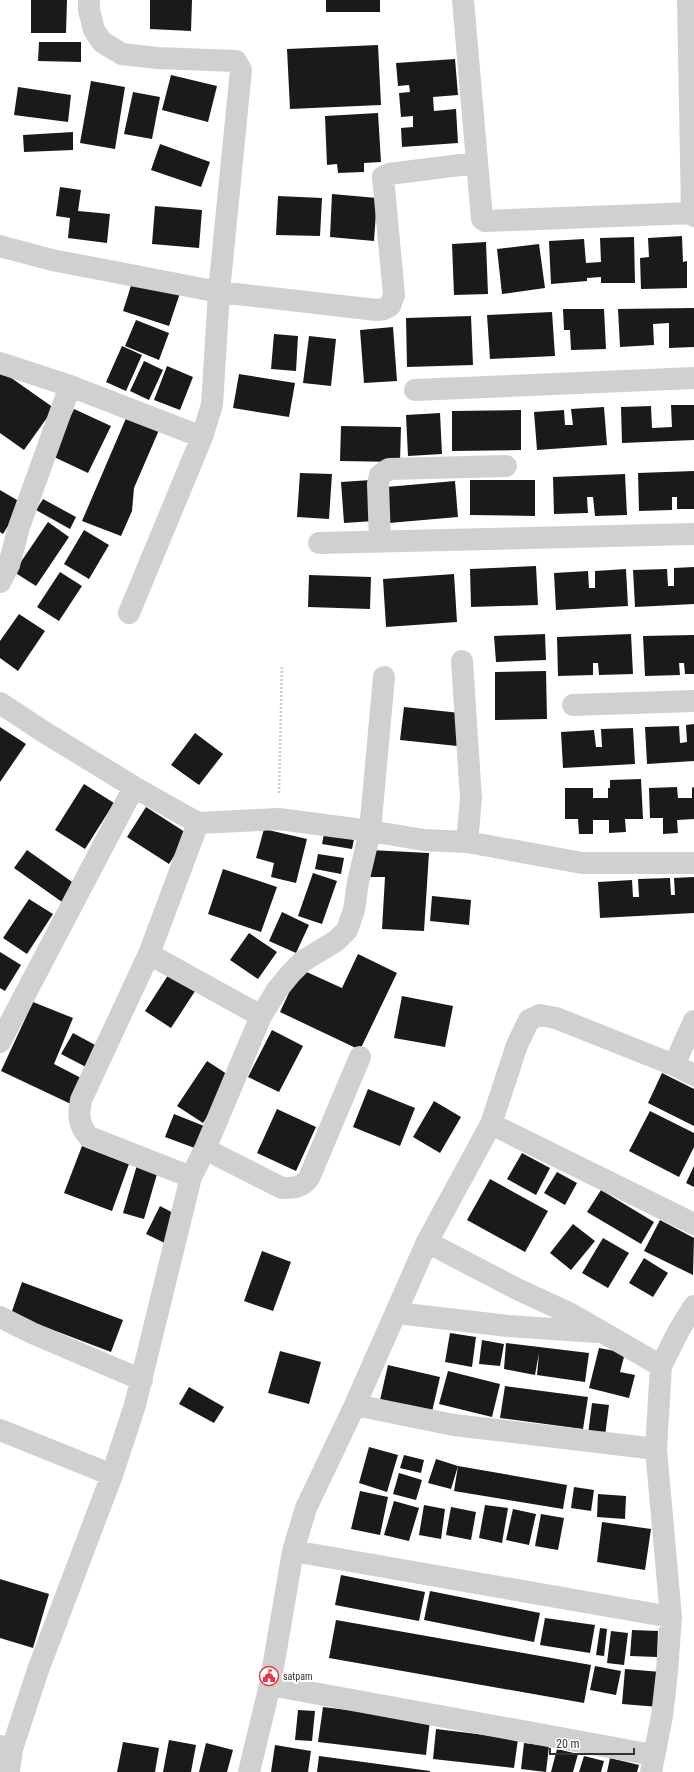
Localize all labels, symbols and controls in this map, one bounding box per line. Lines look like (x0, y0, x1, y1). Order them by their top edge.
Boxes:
public building icon: satpam (258, 1665, 280, 1687)
place label: satpam (283, 1671, 313, 1682)
scale bar (550, 1730, 634, 1756)
text: 20 m (556, 1737, 580, 1751)

